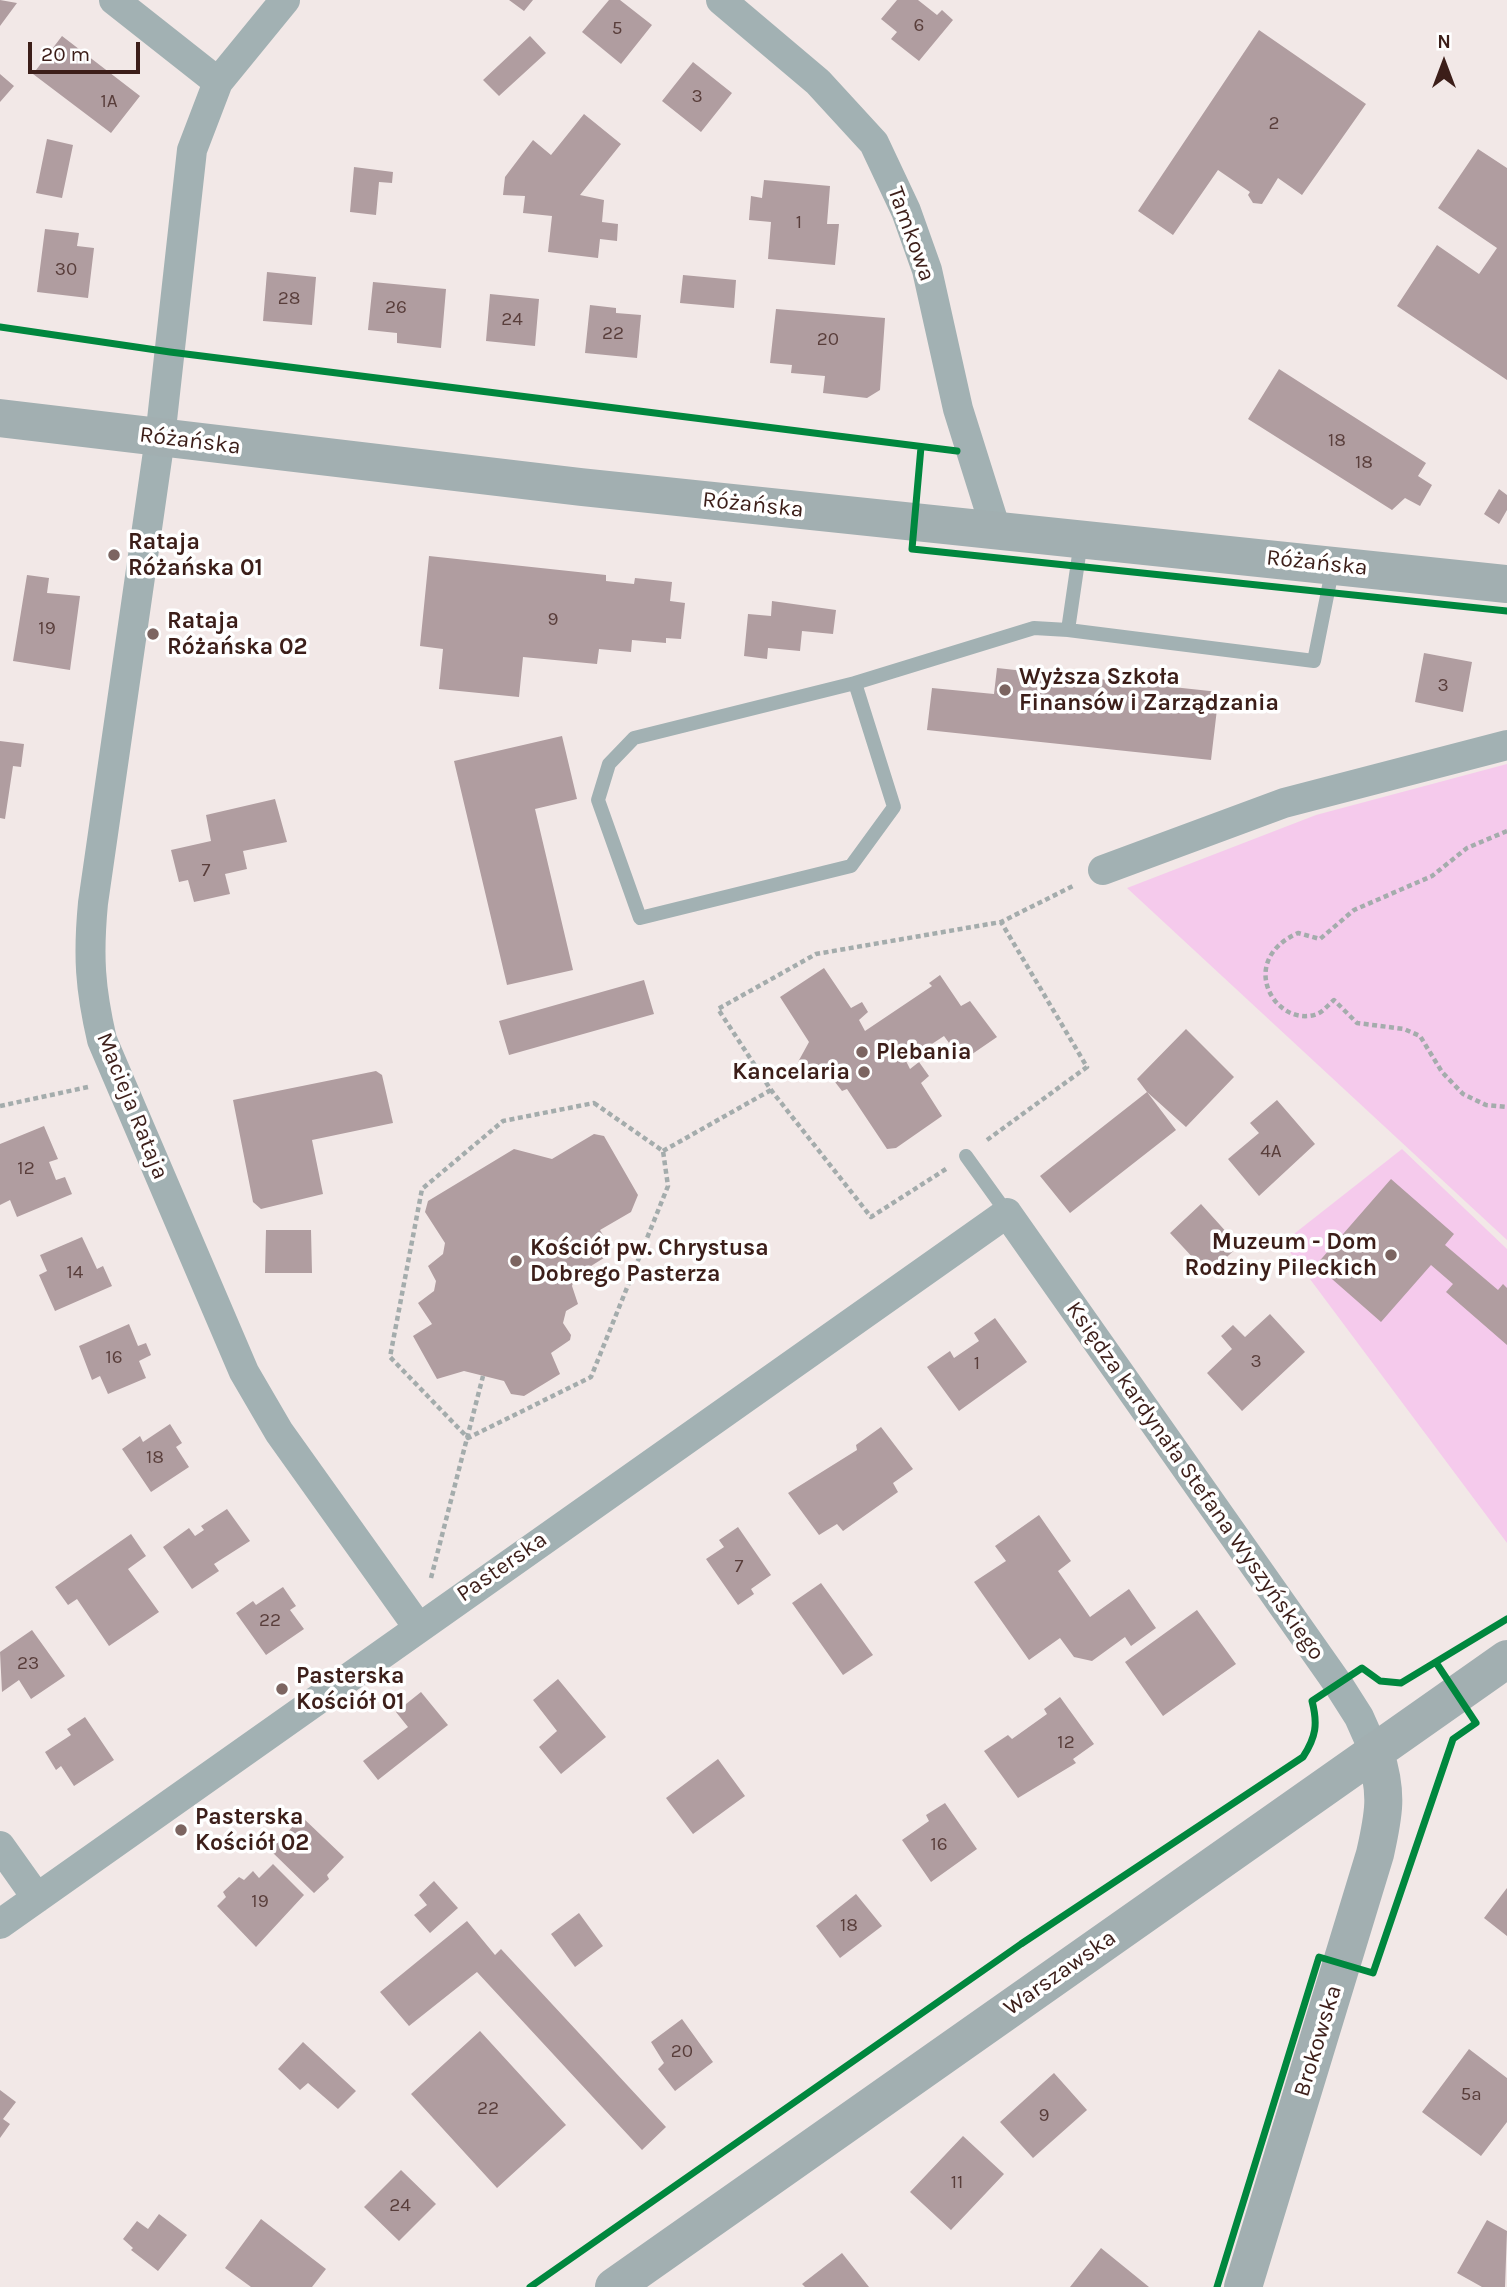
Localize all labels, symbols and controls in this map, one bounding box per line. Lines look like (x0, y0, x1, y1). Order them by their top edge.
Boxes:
house number: 6 (914, 15, 924, 37)
house number: 5 (612, 18, 622, 40)
scale bar (32, 28, 144, 72)
north arrow (1409, 28, 1479, 98)
text: N (1437, 31, 1451, 53)
text: 20 m (41, 42, 90, 66)
house number: 3 (691, 86, 703, 108)
house number: 1A (100, 91, 118, 113)
house number: 2 (1268, 113, 1280, 135)
street label: Tamkowa (881, 183, 941, 285)
house number: 1 (796, 212, 802, 234)
house number: 30 (55, 259, 77, 281)
house number: 28 (278, 288, 300, 310)
house number: 26 (385, 297, 407, 319)
house number: 24 (501, 309, 523, 331)
house number: 22 (602, 323, 624, 345)
house number: 20 (817, 329, 839, 351)
street label: Różańska (138, 421, 242, 461)
house number: 18 (1328, 430, 1346, 452)
house number: 18 (1355, 452, 1373, 474)
street label: Różańska (701, 486, 805, 524)
place label: Rataja Różańska 01 (128, 528, 263, 582)
street label: Różańska (1265, 544, 1369, 582)
marker: Rataja Różańska 01 (106, 547, 122, 563)
place label: Rataja Różańska 02 (167, 607, 307, 661)
house number: 9 (547, 609, 559, 631)
house number: 19 (38, 618, 56, 640)
marker: Rataja Różańska 02 (145, 626, 161, 642)
place label: Wyższa Szkoła Finansów i Zarządzania (1019, 663, 1279, 717)
house number: 3 (1437, 675, 1449, 697)
marker: Wyższa Szkoła Finansów i Zarządzania (997, 682, 1013, 698)
house number: 7 (202, 860, 210, 882)
street label: Macieja Rataja (90, 1029, 174, 1183)
place label: Plebania (876, 1038, 971, 1066)
marker: Plebania (854, 1044, 870, 1060)
place label: Kancelaria (732, 1058, 850, 1086)
marker: Kancelaria (856, 1064, 872, 1080)
house number: 4A (1260, 1141, 1282, 1163)
house number: 12 (17, 1158, 35, 1180)
place label: Muzeum - Dom Rodziny Pileckich (1184, 1228, 1377, 1282)
place label: Kościół pw. Chrystusa Dobrego Pasterza (530, 1234, 769, 1288)
marker: Muzeum - Dom Rodziny Pileckich (1383, 1247, 1399, 1263)
marker: Kościół pw. Chrystusa Dobrego Pasterza (508, 1253, 524, 1269)
house number: 14 (67, 1262, 83, 1284)
street label: Księdza kardynała Stefana Wyszyńskiego (1060, 1296, 1330, 1666)
house number: 16 (105, 1347, 123, 1369)
house number: 3 (1250, 1351, 1262, 1373)
house number: 1 (974, 1353, 980, 1375)
house number: 18 (146, 1447, 164, 1469)
street label: Pasterska (452, 1526, 552, 1608)
house number: 7 (735, 1556, 743, 1578)
house number: 22 (259, 1610, 281, 1632)
house number: 23 (17, 1653, 39, 1675)
place label: Pasterska Kościół 01 (296, 1662, 405, 1716)
marker: Pasterska Kościół 01 (274, 1681, 290, 1697)
house number: 12 (1057, 1732, 1075, 1754)
place label: Pasterska Kościół 02 (195, 1803, 309, 1857)
marker: Pasterska Kościół 02 (173, 1822, 189, 1838)
house number: 16 (930, 1834, 948, 1856)
house number: 19 (251, 1891, 269, 1913)
house number: 18 (840, 1915, 858, 1937)
street label: Warszawska (998, 1924, 1122, 2022)
street label: Brokowska (1288, 1982, 1348, 2100)
house number: 20 (671, 2041, 693, 2063)
house number: 5a (1460, 2084, 1482, 2106)
house number: 22 (477, 2098, 499, 2120)
house number: 9 (1038, 2105, 1050, 2127)
house number: 11 (951, 2172, 963, 2194)
house number: 24 (389, 2195, 411, 2217)

